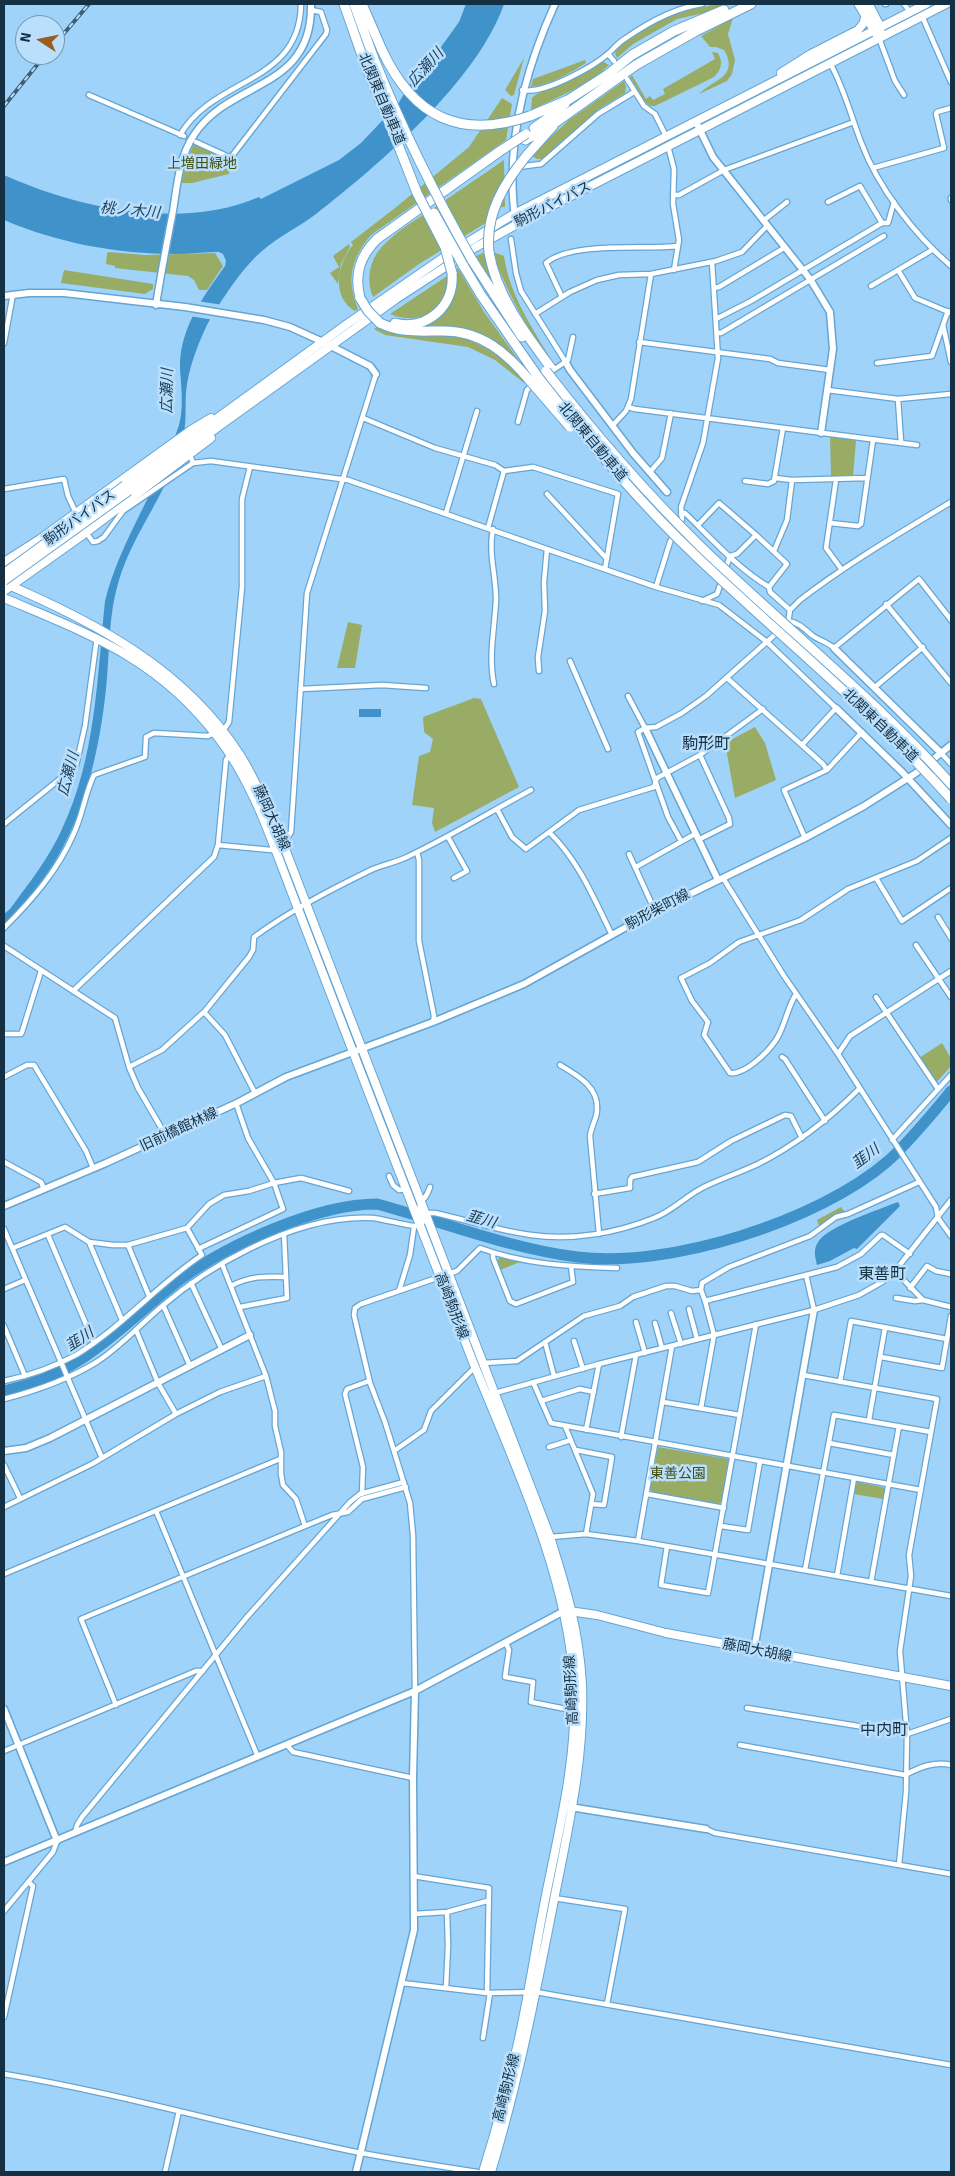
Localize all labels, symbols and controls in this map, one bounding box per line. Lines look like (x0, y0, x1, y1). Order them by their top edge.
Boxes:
north arrow (15, 15, 65, 65)
text: N (16, 31, 35, 44)
water label: 広瀬川 (404, 45, 448, 91)
street label: 北関東自動車道 (354, 51, 408, 147)
park label: 上増田緑地 (167, 156, 237, 172)
street label: 駒形バイパス (512, 178, 594, 232)
water label: 桃ノ木川 (99, 199, 161, 223)
water label: 広瀬川 (159, 368, 177, 414)
street label: 北関東自動車道 (554, 399, 630, 485)
street label: 駒形バイパス (41, 487, 119, 549)
street label: 北関東自動車道 (839, 686, 921, 766)
district label: 駒形町 (682, 735, 730, 755)
water label: 広瀬川 (54, 750, 84, 798)
street label: 藤岡大胡線 (249, 783, 293, 853)
street label: 駒形柴町線 (623, 886, 693, 934)
street label: 旧前橋館林線 (137, 1105, 221, 1155)
water label: 韮川 (849, 1141, 883, 1173)
water label: 韮川 (464, 1207, 498, 1233)
district label: 東善町 (858, 1265, 906, 1285)
street label: 高崎駒形線 (431, 1270, 471, 1342)
water label: 韮川 (63, 1324, 97, 1356)
park label: 東善公園 (650, 1466, 706, 1482)
street label: 藤岡大胡線 (721, 1636, 793, 1666)
street label: 高崎駒形線 (562, 1655, 582, 1725)
district label: 中内町 (860, 1721, 908, 1741)
street label: 高崎駒形線 (490, 2052, 524, 2124)

